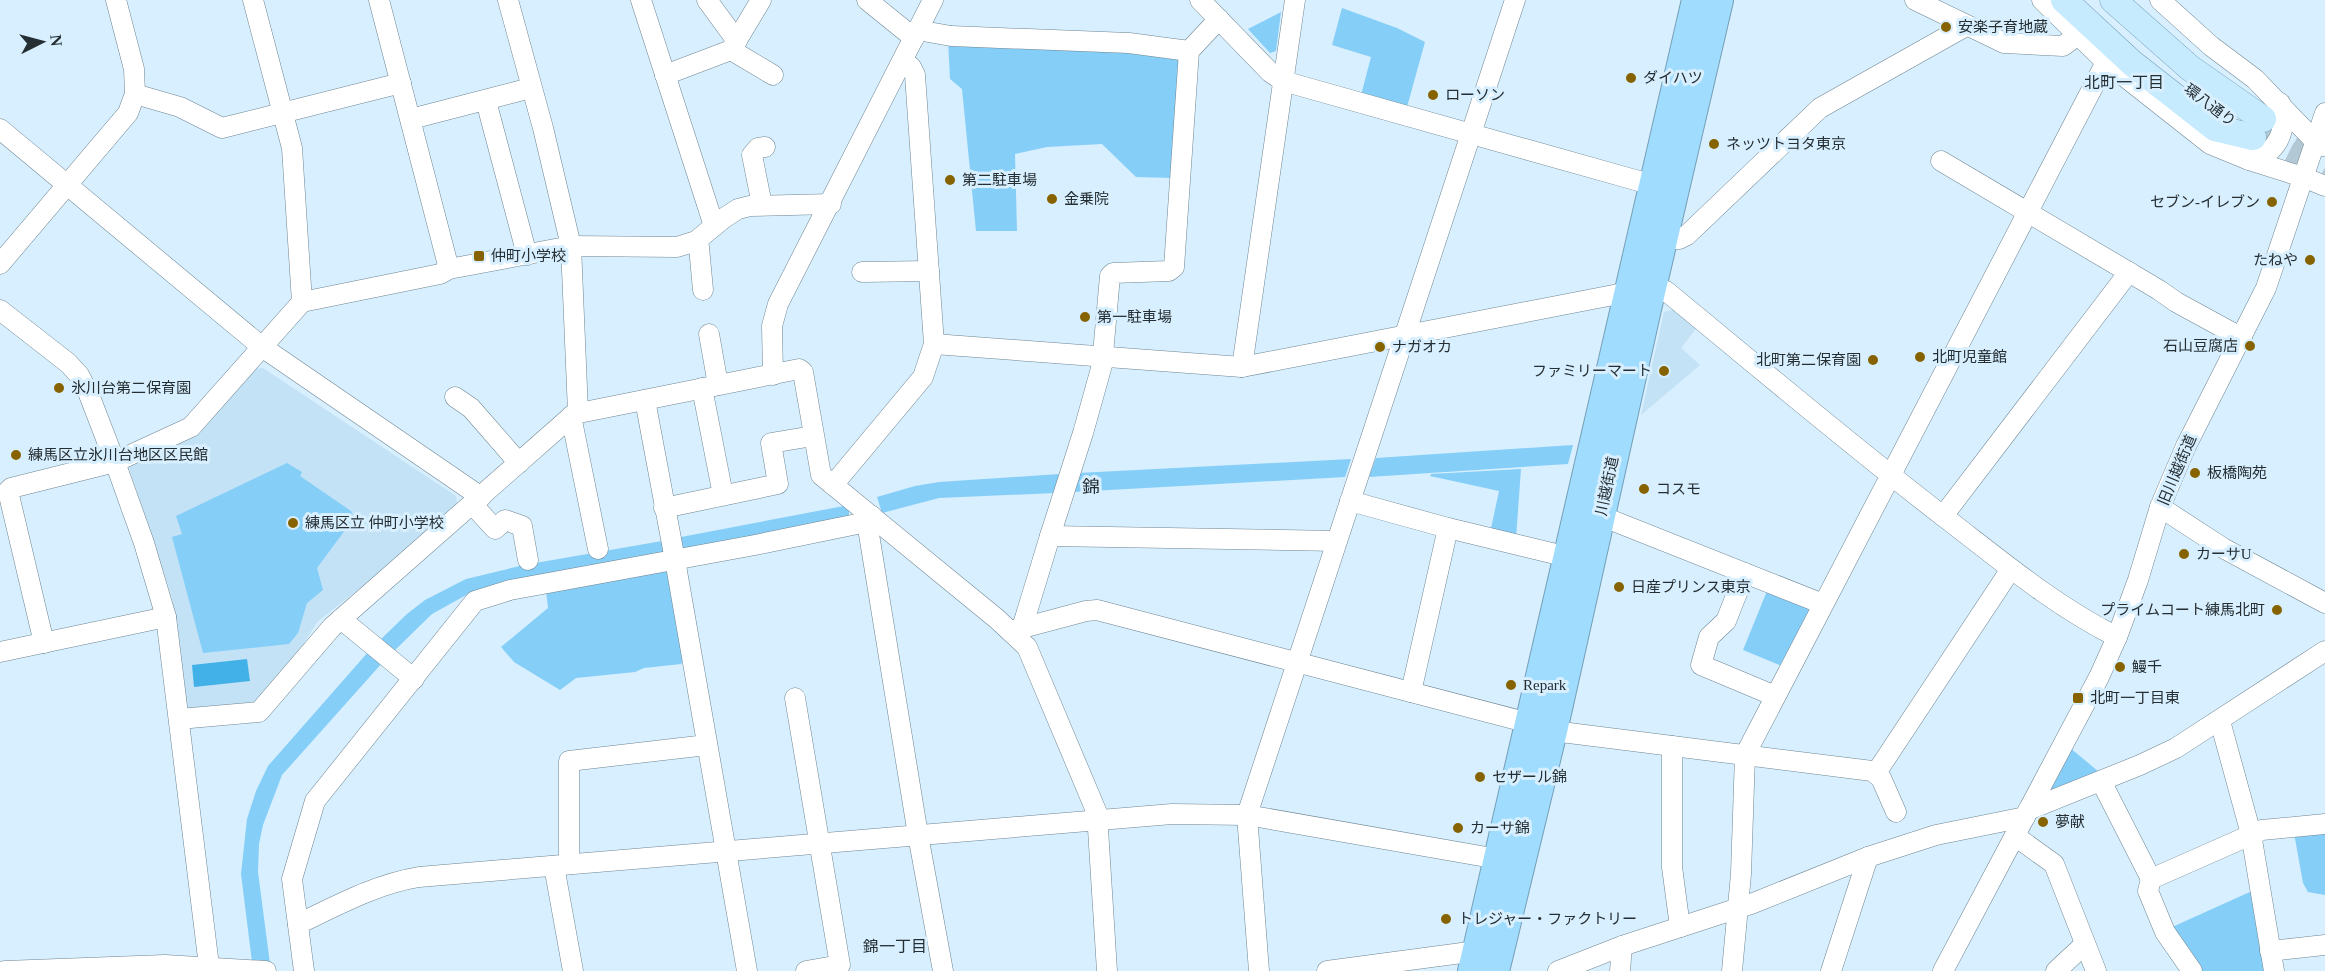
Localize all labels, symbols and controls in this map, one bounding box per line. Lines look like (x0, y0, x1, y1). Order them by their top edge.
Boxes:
north arrow (12, 12, 72, 72)
place label: 安楽子育地蔵 (1958, 19, 2048, 35)
marker: 安楽子育地蔵 (1939, 20, 1953, 34)
text: N (47, 34, 66, 48)
place label: ダイハツ (1643, 70, 1703, 86)
marker: ダイハツ (1624, 71, 1638, 85)
district label: 北町一丁目 (2084, 74, 2164, 91)
street label: 環八通り (2181, 81, 2239, 129)
place label: ローソン (1445, 87, 1505, 103)
marker: ローソン (1426, 88, 1440, 102)
place label: ネッツトヨタ東京 (1726, 136, 1846, 152)
marker: ネッツトヨタ東京 (1707, 137, 1721, 151)
place label: 第二駐車場 (962, 172, 1037, 188)
marker: 第二駐車場 (943, 173, 957, 187)
place label: 金乗院 (1064, 191, 1109, 207)
marker: 金乗院 (1045, 192, 1059, 206)
place label: セブン-イレブン (2150, 194, 2260, 210)
marker: セブン-イレブン (2265, 195, 2279, 209)
place label: 仲町小学校 (491, 247, 566, 264)
marker: 仲町小学校 (472, 249, 486, 263)
place label: たねや (2253, 252, 2298, 268)
marker: たねや (2303, 253, 2317, 267)
place label: 第一駐車場 (1097, 309, 1172, 325)
marker: 第一駐車場 (1078, 310, 1092, 324)
place label: 石山豆腐店 (2163, 338, 2238, 354)
place label: ナガオカ (1392, 339, 1452, 355)
marker: 石山豆腐店 (2243, 339, 2257, 353)
marker: ナガオカ (1373, 340, 1387, 354)
place label: 北町児童館 (1932, 348, 2007, 365)
marker: 北町児童館 (1913, 350, 1927, 364)
place label: 北町第二保育園 (1756, 351, 1861, 368)
marker: 北町第二保育園 (1866, 353, 1880, 367)
place label: ファミリーマート (1532, 363, 1652, 379)
marker: ファミリーマート (1657, 364, 1671, 378)
place label: 氷川台第二保育園 (71, 380, 191, 396)
marker: 氷川台第二保育園 (52, 381, 66, 395)
street label: 旧川越街道 (2155, 432, 2199, 508)
place label: 練馬区立氷川台地区区民館 (28, 447, 208, 463)
marker: 練馬区立氷川台地区区民館 (9, 448, 23, 462)
street label: 川越街道 (1593, 455, 1621, 517)
place label: 板橋陶苑 (2207, 465, 2267, 481)
marker: 板橋陶苑 (2188, 466, 2202, 480)
district label: 錦 (1082, 477, 1100, 497)
place label: コスモ (1656, 481, 1701, 497)
marker: コスモ (1637, 482, 1651, 496)
place label: 練馬区立 仲町小学校 (305, 514, 444, 531)
marker: 練馬区立 仲町小学校 (286, 516, 300, 530)
place label: カーサU (2196, 546, 2252, 562)
marker: カーサU (2177, 547, 2191, 561)
place label: 日産プリンス東京 (1631, 579, 1751, 595)
marker: 日産プリンス東京 (1612, 580, 1626, 594)
place label: プライムコート練馬北町 (2100, 601, 2265, 618)
marker: プライムコート練馬北町 (2270, 603, 2284, 617)
place label: 鰻千 (2132, 659, 2162, 675)
marker: 鰻千 (2113, 660, 2127, 674)
place label: Repark (1523, 677, 1567, 693)
marker: Repark (1504, 678, 1518, 692)
place label: 北町一丁目東 (2090, 689, 2180, 706)
marker: 北町一丁目東 (2071, 691, 2085, 705)
place label: セザール錦 (1492, 768, 1567, 785)
marker: セザール錦 (1473, 770, 1487, 784)
place label: 夢献 (2055, 813, 2085, 830)
marker: 夢献 (2036, 815, 2050, 829)
place label: カーサ錦 (1470, 819, 1530, 836)
marker: カーサ錦 (1451, 821, 1465, 835)
place label: トレジャー・ファクトリー (1458, 911, 1637, 927)
marker: トレジャー・ファクトリー (1439, 912, 1453, 926)
district label: 錦一丁目 (863, 938, 927, 955)

